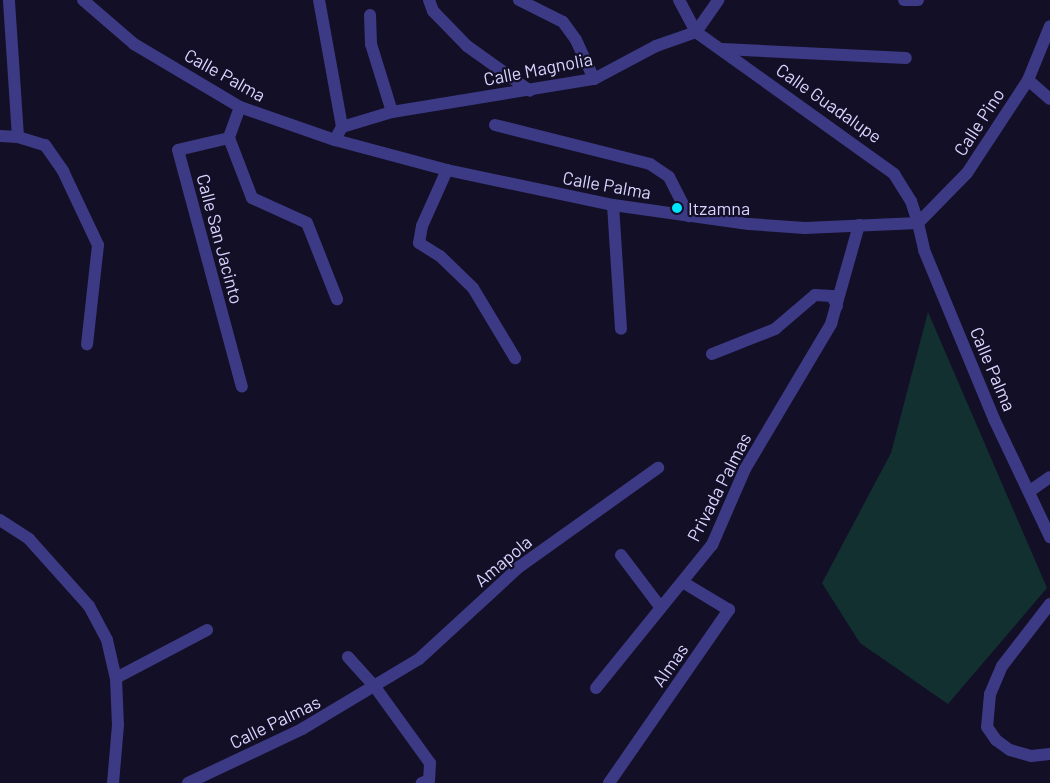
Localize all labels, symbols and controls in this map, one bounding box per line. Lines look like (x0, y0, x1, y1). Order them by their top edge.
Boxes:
street label: Calle Palma (181, 44, 269, 106)
street label: Calle Magnolia (482, 48, 594, 90)
street label: Calle Guadalupe (772, 59, 886, 147)
street label: Calle Pino (949, 84, 1009, 160)
street label: Calle Palma (561, 167, 653, 203)
street label: Calle San Jacinto (192, 172, 248, 306)
place label: Itzamna (688, 197, 750, 219)
marker: Itzamna (670, 201, 684, 215)
street label: Calle Palma (966, 324, 1020, 414)
street label: Privada Palmas (682, 429, 756, 545)
street label: Amapola (470, 531, 536, 591)
street label: Almas (647, 639, 693, 691)
street label: Calle Palmas (226, 691, 324, 753)

